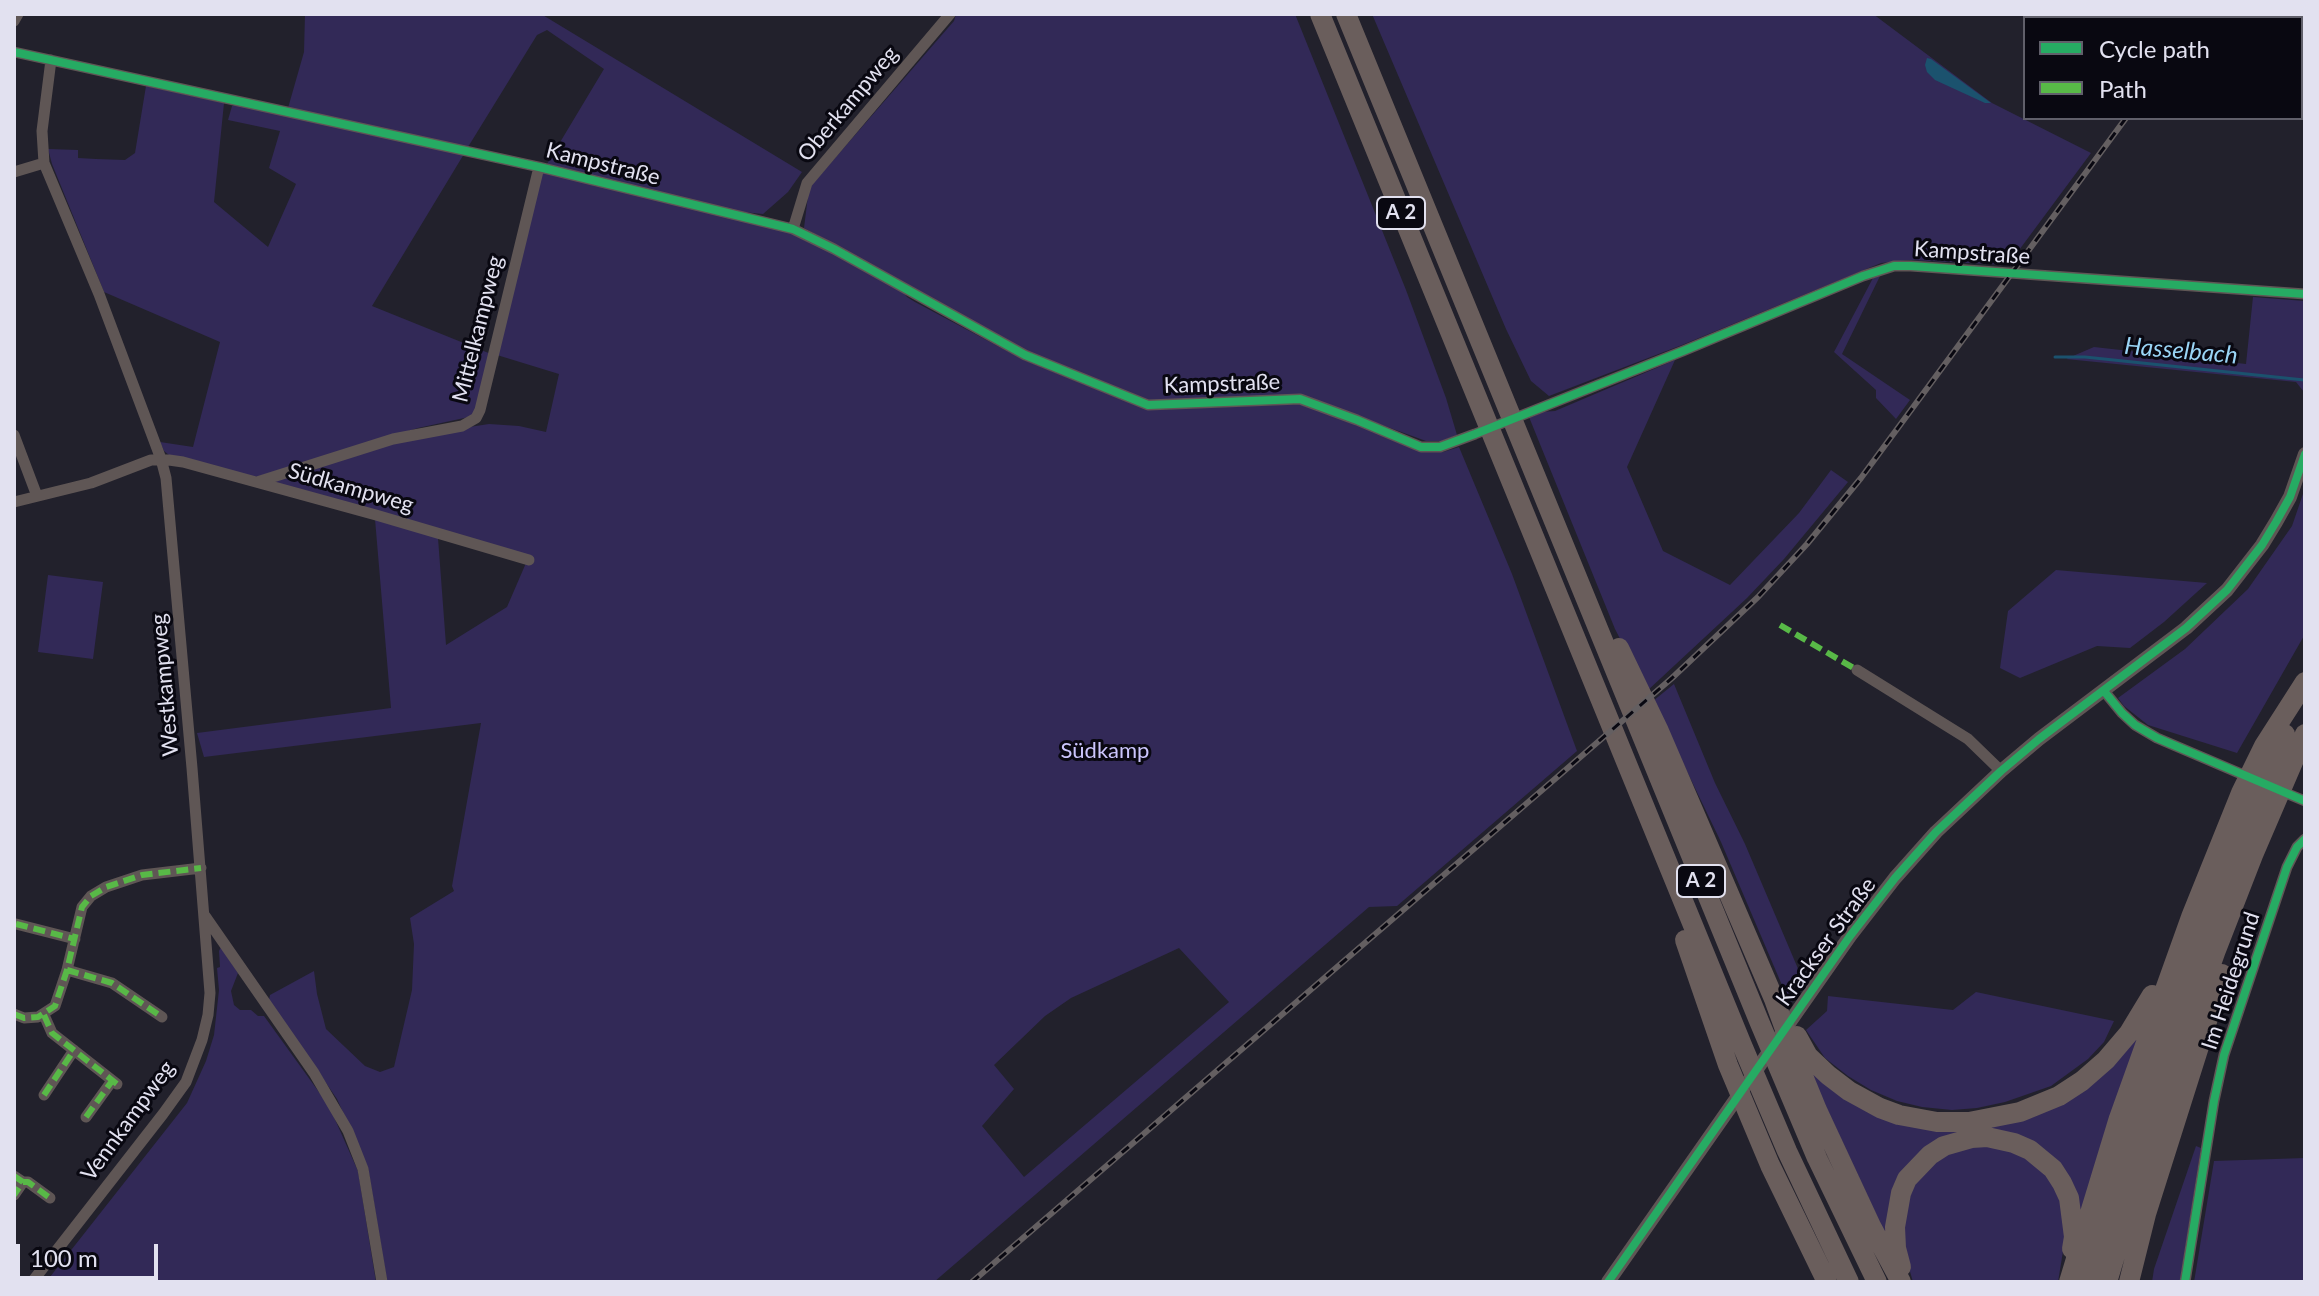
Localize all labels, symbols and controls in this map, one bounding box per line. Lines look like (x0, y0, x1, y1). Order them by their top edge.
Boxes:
legend (2023, 16, 2303, 120)
text: Cycle path (2099, 34, 2210, 63)
street label: Oberkampweg (792, 41, 904, 167)
text: Path (2099, 74, 2147, 103)
street label: Kampstraße (543, 137, 663, 191)
road number: A 2 (1377, 197, 1425, 229)
street label: Kampstraße (1913, 236, 2031, 270)
street label: Mittelkampweg (447, 253, 509, 405)
water label: Hasselbach (2123, 332, 2239, 370)
street label: Kampstraße (1163, 369, 1281, 399)
street label: Südkampweg (285, 458, 417, 518)
street label: Westkampweg (146, 613, 184, 757)
park label: Südkamp (1061, 738, 1149, 764)
road number: A 2 (1677, 865, 1725, 897)
street label: Krackser Straße (1771, 873, 1881, 1011)
street label: Im Heidegrund (2196, 909, 2266, 1053)
street label: Vennkampweg (76, 1056, 180, 1186)
scale bar (20, 1228, 162, 1278)
text: 100 m (30, 1243, 98, 1272)

